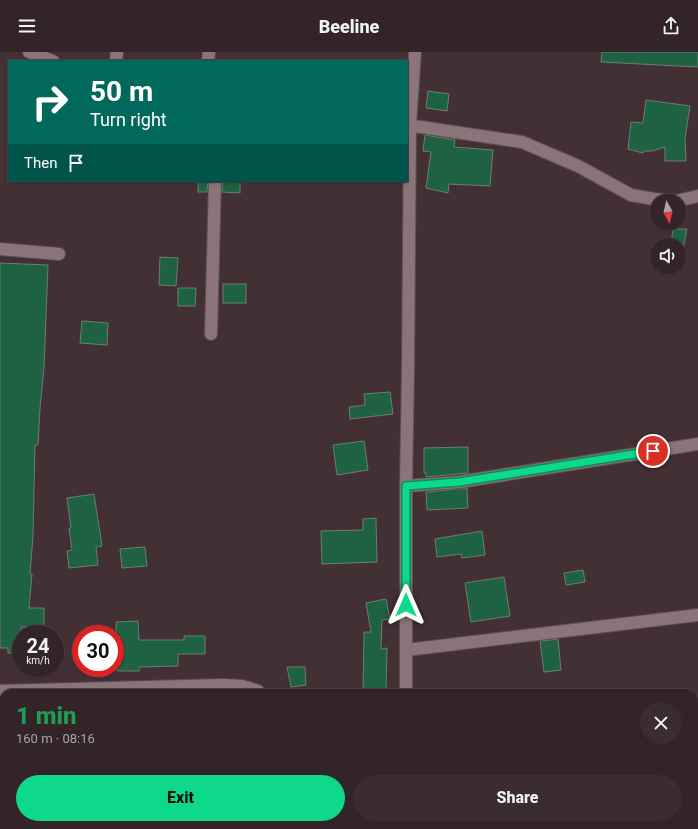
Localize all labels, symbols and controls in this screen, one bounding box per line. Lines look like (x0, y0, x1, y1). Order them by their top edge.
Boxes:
icon: menu (16, 15, 38, 37)
icon: share (660, 15, 682, 37)
text: Beeline (319, 16, 379, 37)
text: 50 m (90, 75, 153, 108)
icon: right (24, 76, 76, 128)
text: Turn right (90, 109, 167, 130)
icon: arrive (65, 152, 87, 174)
text: Then (24, 154, 57, 172)
north arrow (650, 194, 686, 230)
map controls (650, 194, 686, 274)
button: sound (650, 238, 686, 274)
pin (636, 434, 670, 468)
icon: arrive (642, 440, 664, 462)
position arrow (385, 584, 427, 626)
speed limit sign: 30 (72, 625, 124, 677)
text: 24 (27, 634, 49, 658)
text: km/h (26, 655, 50, 666)
text: 1 min (16, 702, 77, 730)
button: close (640, 702, 682, 744)
text: 160 m · 08:16 (16, 731, 95, 746)
button: Exit (16, 775, 345, 821)
button: Share (353, 775, 682, 821)

